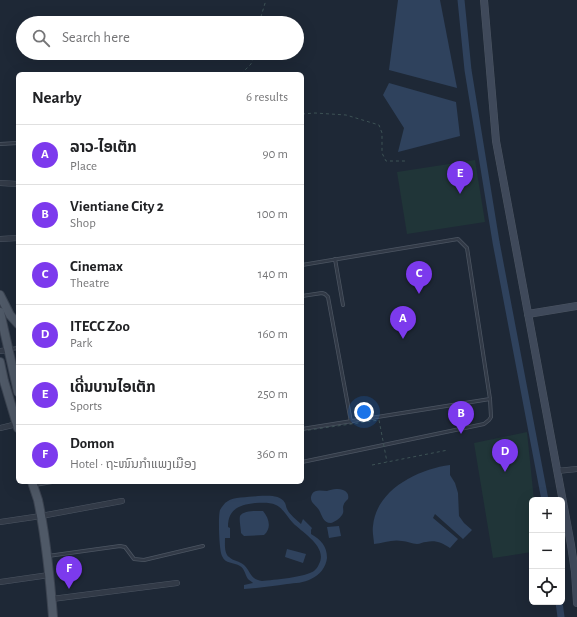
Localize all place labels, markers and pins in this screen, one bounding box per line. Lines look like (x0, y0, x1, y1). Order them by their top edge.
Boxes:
pin: E (447, 161, 473, 194)
pin: C (406, 261, 432, 294)
pin: A (390, 306, 416, 339)
pin: B (448, 401, 474, 434)
pin: D (492, 439, 518, 472)
pin: F (56, 556, 82, 589)

